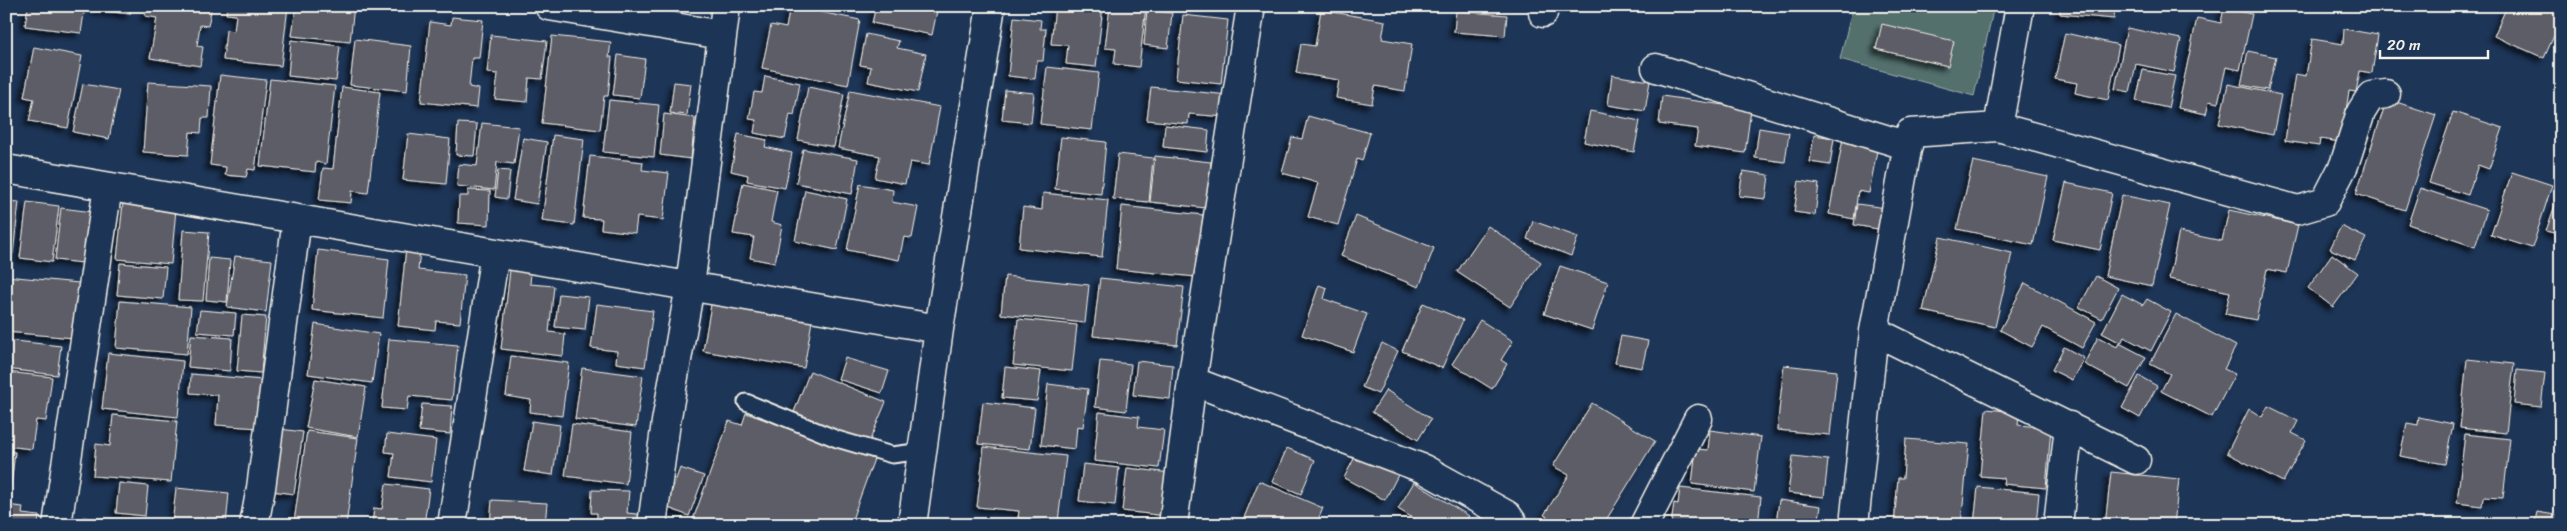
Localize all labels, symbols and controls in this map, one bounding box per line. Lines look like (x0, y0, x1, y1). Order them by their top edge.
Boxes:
scale bar (2380, 28, 2487, 60)
text: 20 m (2387, 32, 2421, 58)

